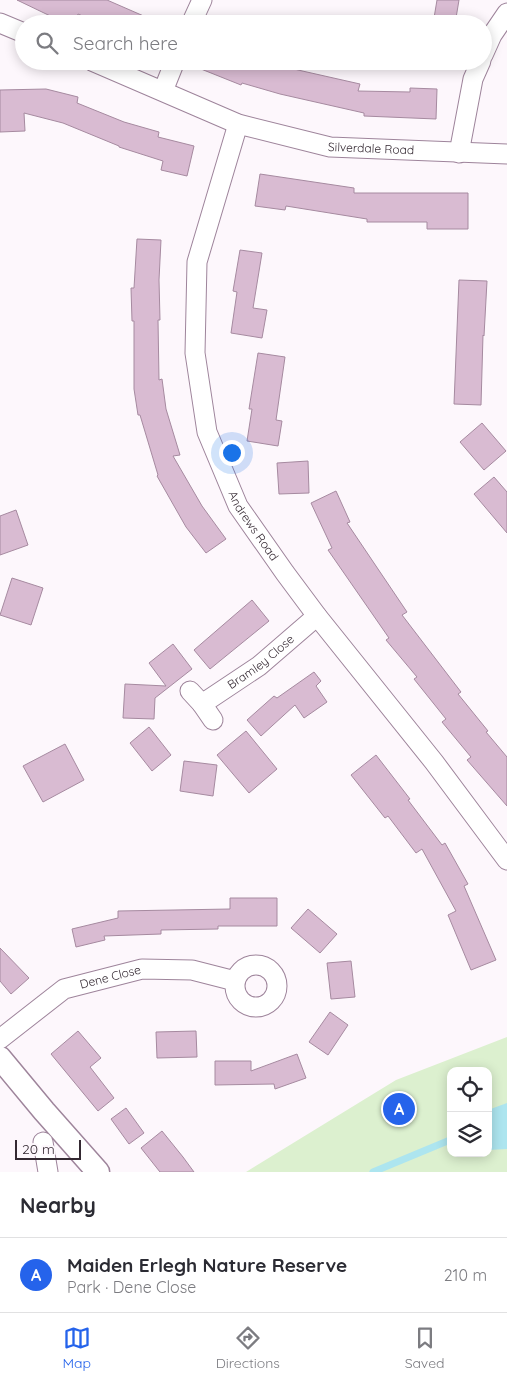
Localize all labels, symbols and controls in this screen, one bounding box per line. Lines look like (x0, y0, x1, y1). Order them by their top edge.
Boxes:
search box (15, 15, 492, 70)
icon: search (33, 29, 61, 57)
text: Search here (73, 31, 178, 55)
street label: Silverdale Road (328, 139, 415, 157)
your location (219, 440, 245, 466)
street label: Andrews Road (226, 489, 282, 563)
street label: Bramley Close (224, 631, 297, 692)
street label: Dene Close (78, 962, 143, 992)
map controls (447, 1067, 492, 1157)
button: locate (447, 1067, 492, 1112)
pin: A (383, 1090, 415, 1128)
button: layers (447, 1112, 492, 1157)
scale bar (15, 1137, 81, 1160)
text: 20 m (22, 1140, 55, 1158)
text: Nearby (20, 1192, 96, 1218)
text: Maiden Erlegh Nature Reserve (67, 1253, 347, 1277)
text: A (31, 1265, 41, 1285)
text: 210 m (444, 1265, 487, 1285)
text: Park · Dene Close (67, 1277, 196, 1297)
tab: Map (62, 1324, 91, 1372)
tab: Directions (216, 1324, 280, 1372)
tab: Saved (405, 1324, 445, 1372)

